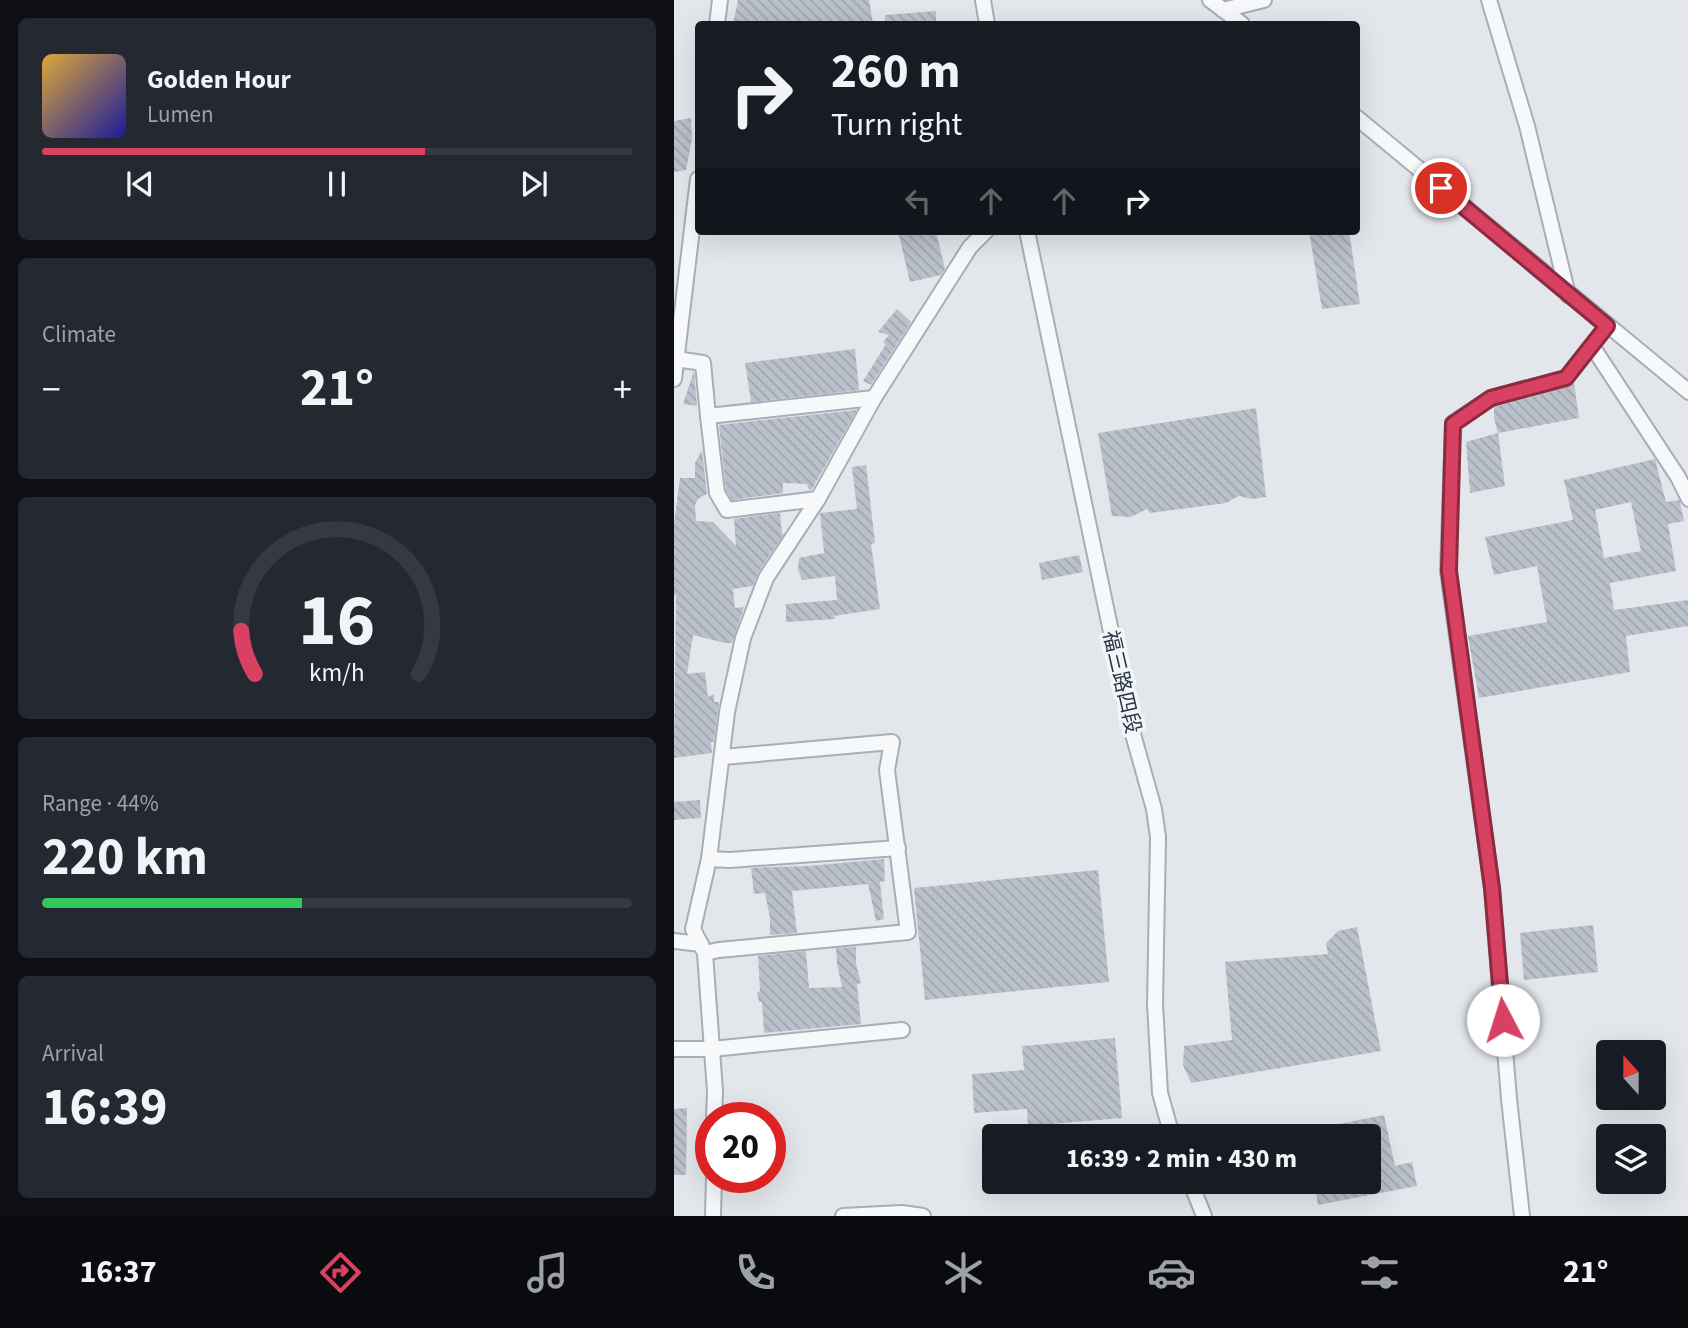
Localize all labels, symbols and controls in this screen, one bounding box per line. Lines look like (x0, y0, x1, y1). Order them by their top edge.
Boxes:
text: 260 m (831, 37, 960, 107)
icon: right (716, 49, 807, 140)
text: Golden Hour (147, 61, 291, 98)
text: Lumen (147, 98, 214, 131)
text: Turn right (831, 102, 962, 148)
pin (1411, 158, 1471, 218)
icon: previous (121, 165, 159, 203)
icon: pause (318, 165, 356, 203)
icon: next (515, 165, 553, 203)
icon: arrive (1422, 169, 1460, 207)
icon: left (899, 182, 937, 220)
icon: ahead (972, 182, 1010, 220)
icon: ahead (1045, 182, 1083, 220)
icon: right (1118, 182, 1156, 220)
text: Climate (42, 318, 116, 351)
text: 21° (300, 352, 374, 426)
text: − (42, 363, 61, 417)
text: + (613, 363, 632, 417)
text: 16 (299, 569, 375, 673)
street label: 福三路四段 (1096, 627, 1148, 737)
text: km/h (309, 655, 365, 691)
text: Range · 44% (42, 787, 159, 820)
text: 220 km (42, 821, 208, 895)
position arrow (1466, 983, 1540, 1057)
text: Arrival (42, 1037, 104, 1070)
north arrow (1596, 1040, 1666, 1110)
map controls (1596, 1040, 1666, 1194)
text: 16:39 (42, 1071, 167, 1145)
speed limit sign: 20 (695, 1102, 786, 1193)
button: layers (1596, 1124, 1666, 1194)
text: 16:39 · 2 min · 430 m (1066, 1140, 1297, 1177)
icon: directions (316, 1248, 365, 1297)
icon: music (523, 1248, 572, 1297)
icon: phone (731, 1248, 780, 1297)
icon: climate (939, 1248, 988, 1297)
icon: car (1147, 1248, 1196, 1297)
icon: filters (1355, 1248, 1404, 1297)
text: 16:37 (79, 1249, 157, 1295)
text: 21° (1563, 1249, 1608, 1295)

